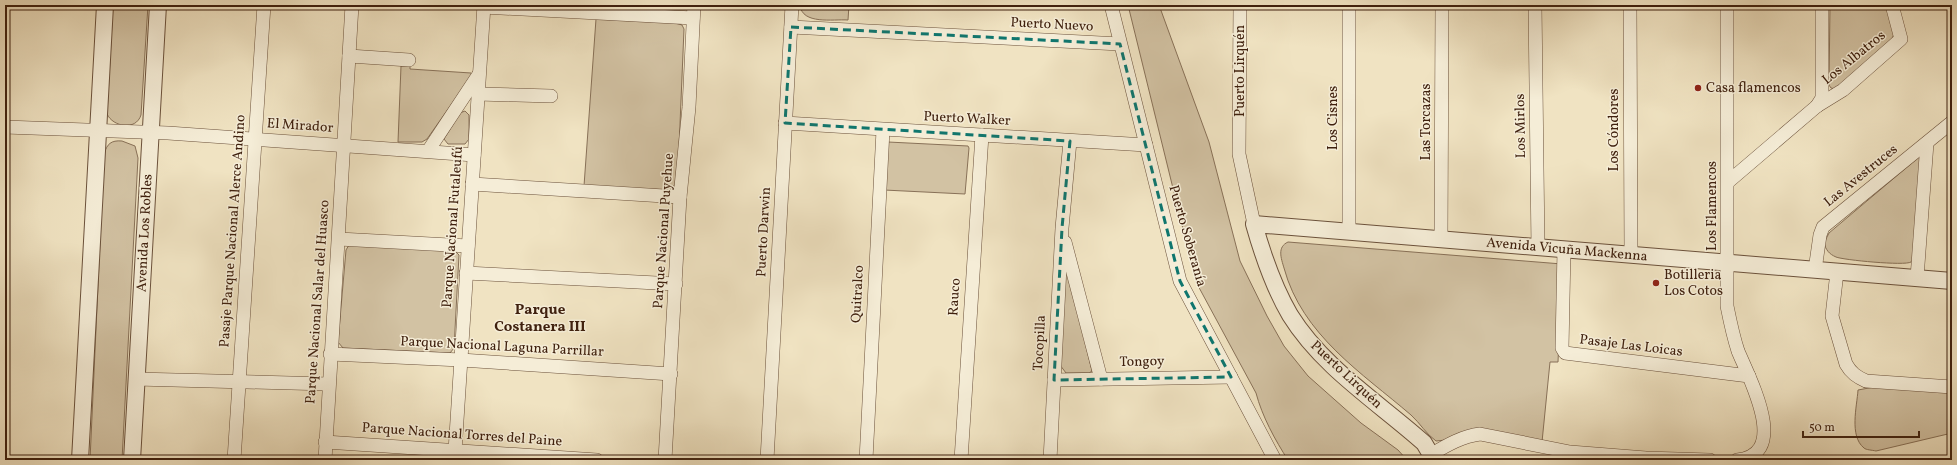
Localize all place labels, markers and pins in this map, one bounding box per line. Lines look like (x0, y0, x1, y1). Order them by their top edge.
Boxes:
place label: Casa flamencos (1706, 79, 1801, 98)
marker: Casa flamencos (1693, 83, 1703, 93)
place label: Botilleria Los Cotos (1664, 266, 1723, 301)
marker: Botilleria Los Cotos (1651, 278, 1661, 288)

